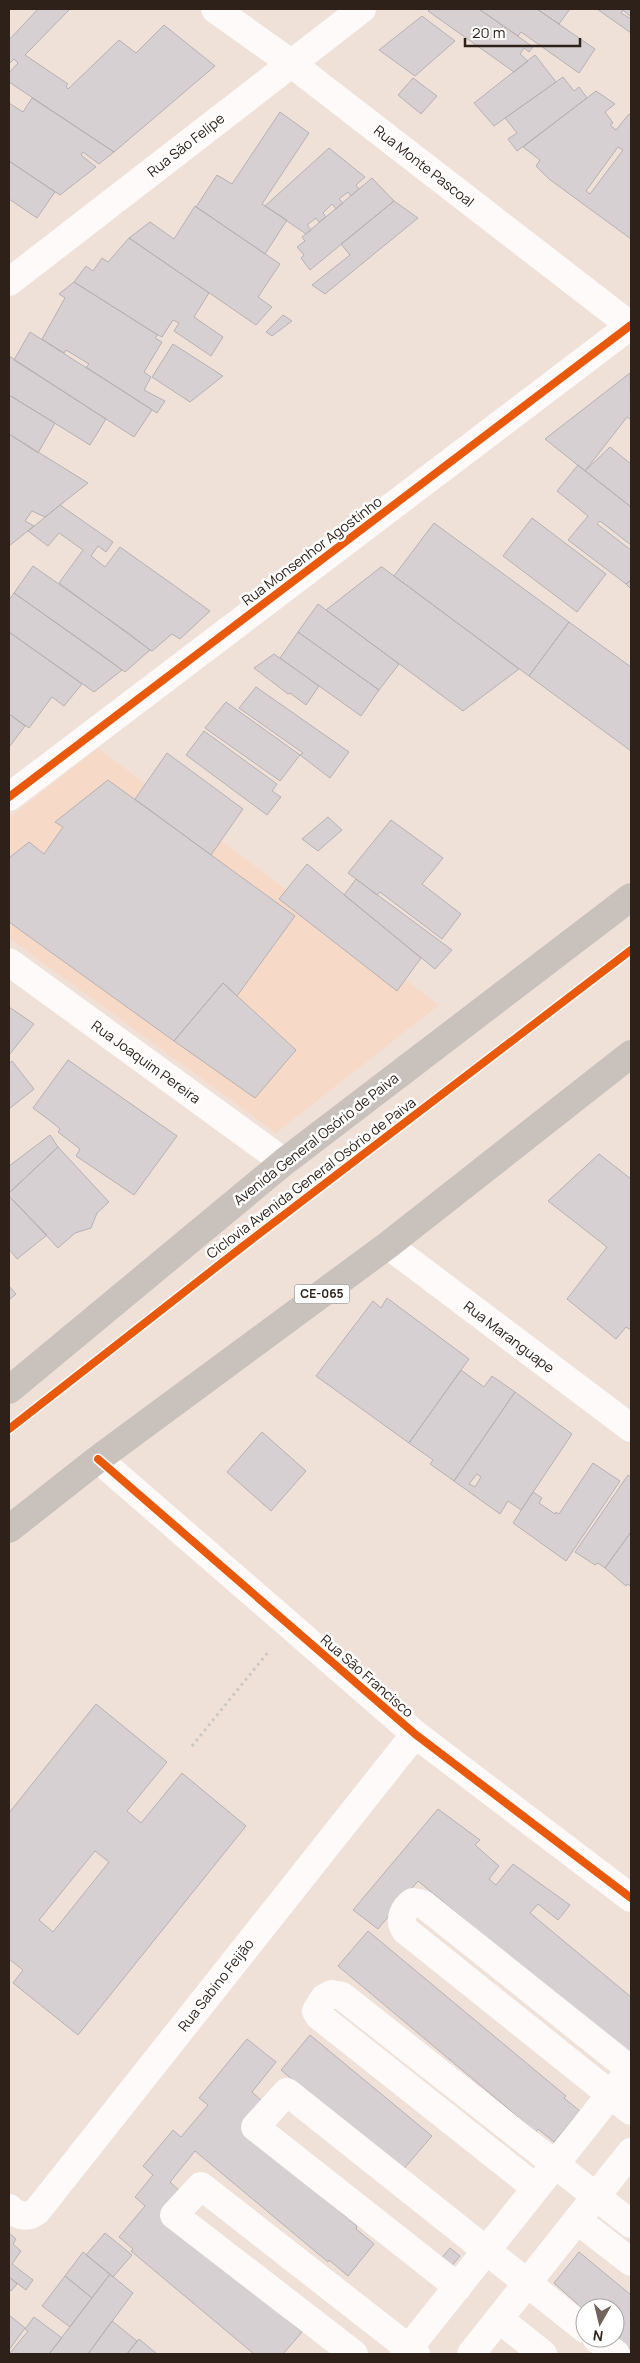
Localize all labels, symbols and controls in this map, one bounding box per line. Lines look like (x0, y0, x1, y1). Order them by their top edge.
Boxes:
scale bar (465, 15, 580, 47)
text: 20 m (472, 22, 505, 43)
street label: Rua São Felipe (143, 108, 228, 181)
street label: Rua Monte Pascoal (370, 120, 478, 211)
street label: Rua Monsenhor Agostinho (238, 492, 386, 610)
street label: Rua Joaquim Pereira (88, 1016, 205, 1108)
street label: Avenida General Osório de Paiva (229, 1068, 402, 1209)
street label: Ciclovia Avenida General Osório de Paiva (202, 1092, 419, 1263)
road number: CE-065 (294, 1285, 350, 1304)
street label: Rua Maranguape (460, 1296, 559, 1377)
street label: Rua São Francisco (317, 1630, 418, 1721)
street label: Rua Sabino Feijão (173, 1934, 258, 2035)
north arrow (575, 2298, 625, 2348)
text: N (592, 2326, 604, 2346)

